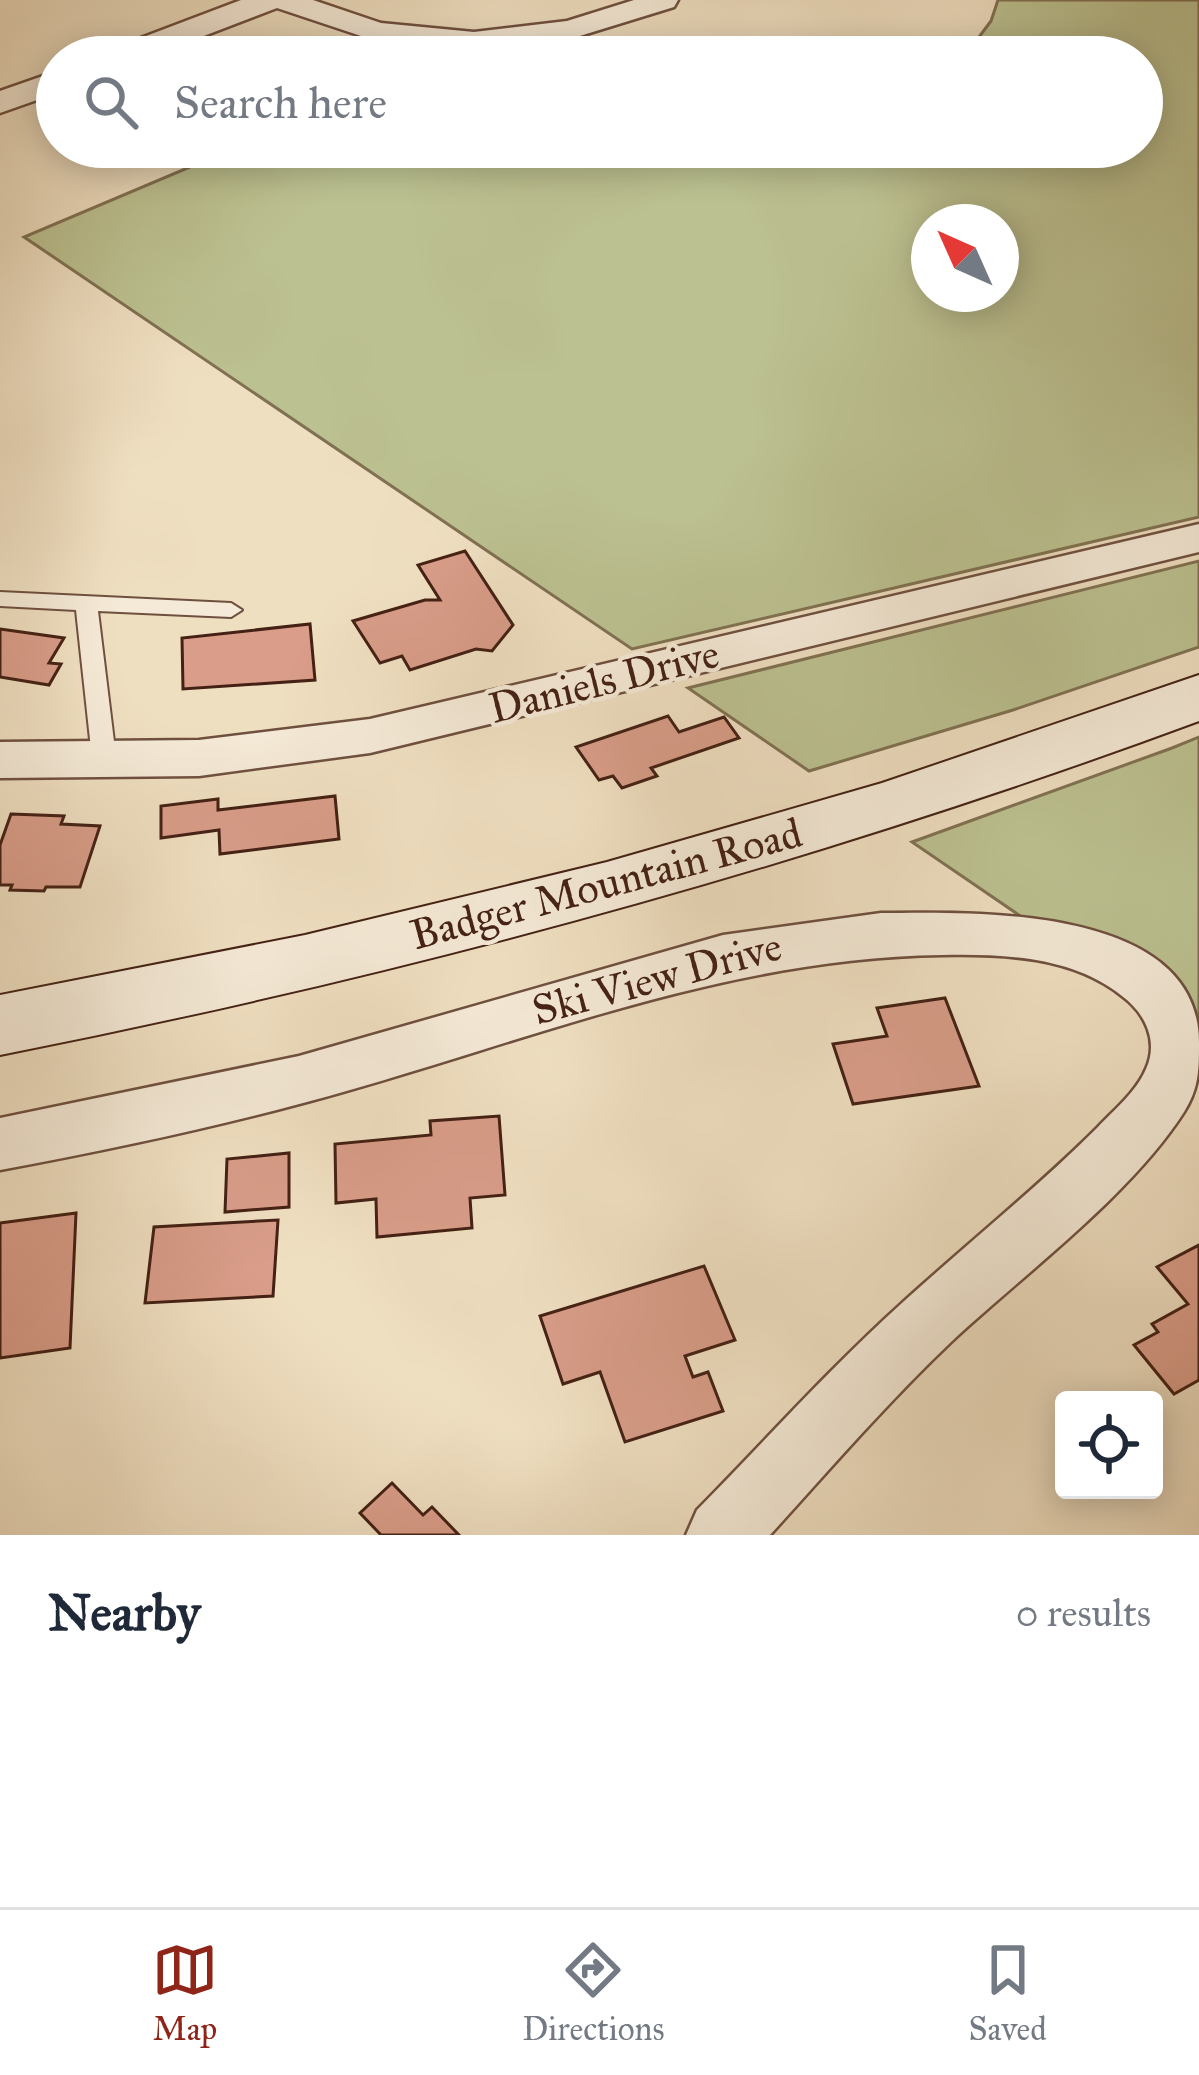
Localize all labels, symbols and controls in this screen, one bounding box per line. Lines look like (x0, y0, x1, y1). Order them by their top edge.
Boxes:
search box (36, 36, 1163, 168)
icon: search (78, 69, 144, 135)
text: Search here (174, 75, 387, 130)
north arrow (911, 204, 1019, 312)
street label: Daniels Drive (484, 627, 724, 735)
street label: Badger Mountain Road (405, 807, 807, 961)
street label: Ski View Drive (527, 920, 787, 1036)
map controls (1055, 1391, 1163, 1499)
button: locate (1055, 1391, 1163, 1499)
text: Nearby (48, 1582, 200, 1644)
text: 0 results (1016, 1589, 1151, 1637)
tab: Map (152, 1937, 218, 2049)
tab: Directions (522, 1937, 664, 2049)
tab: Saved (969, 1937, 1047, 2049)

